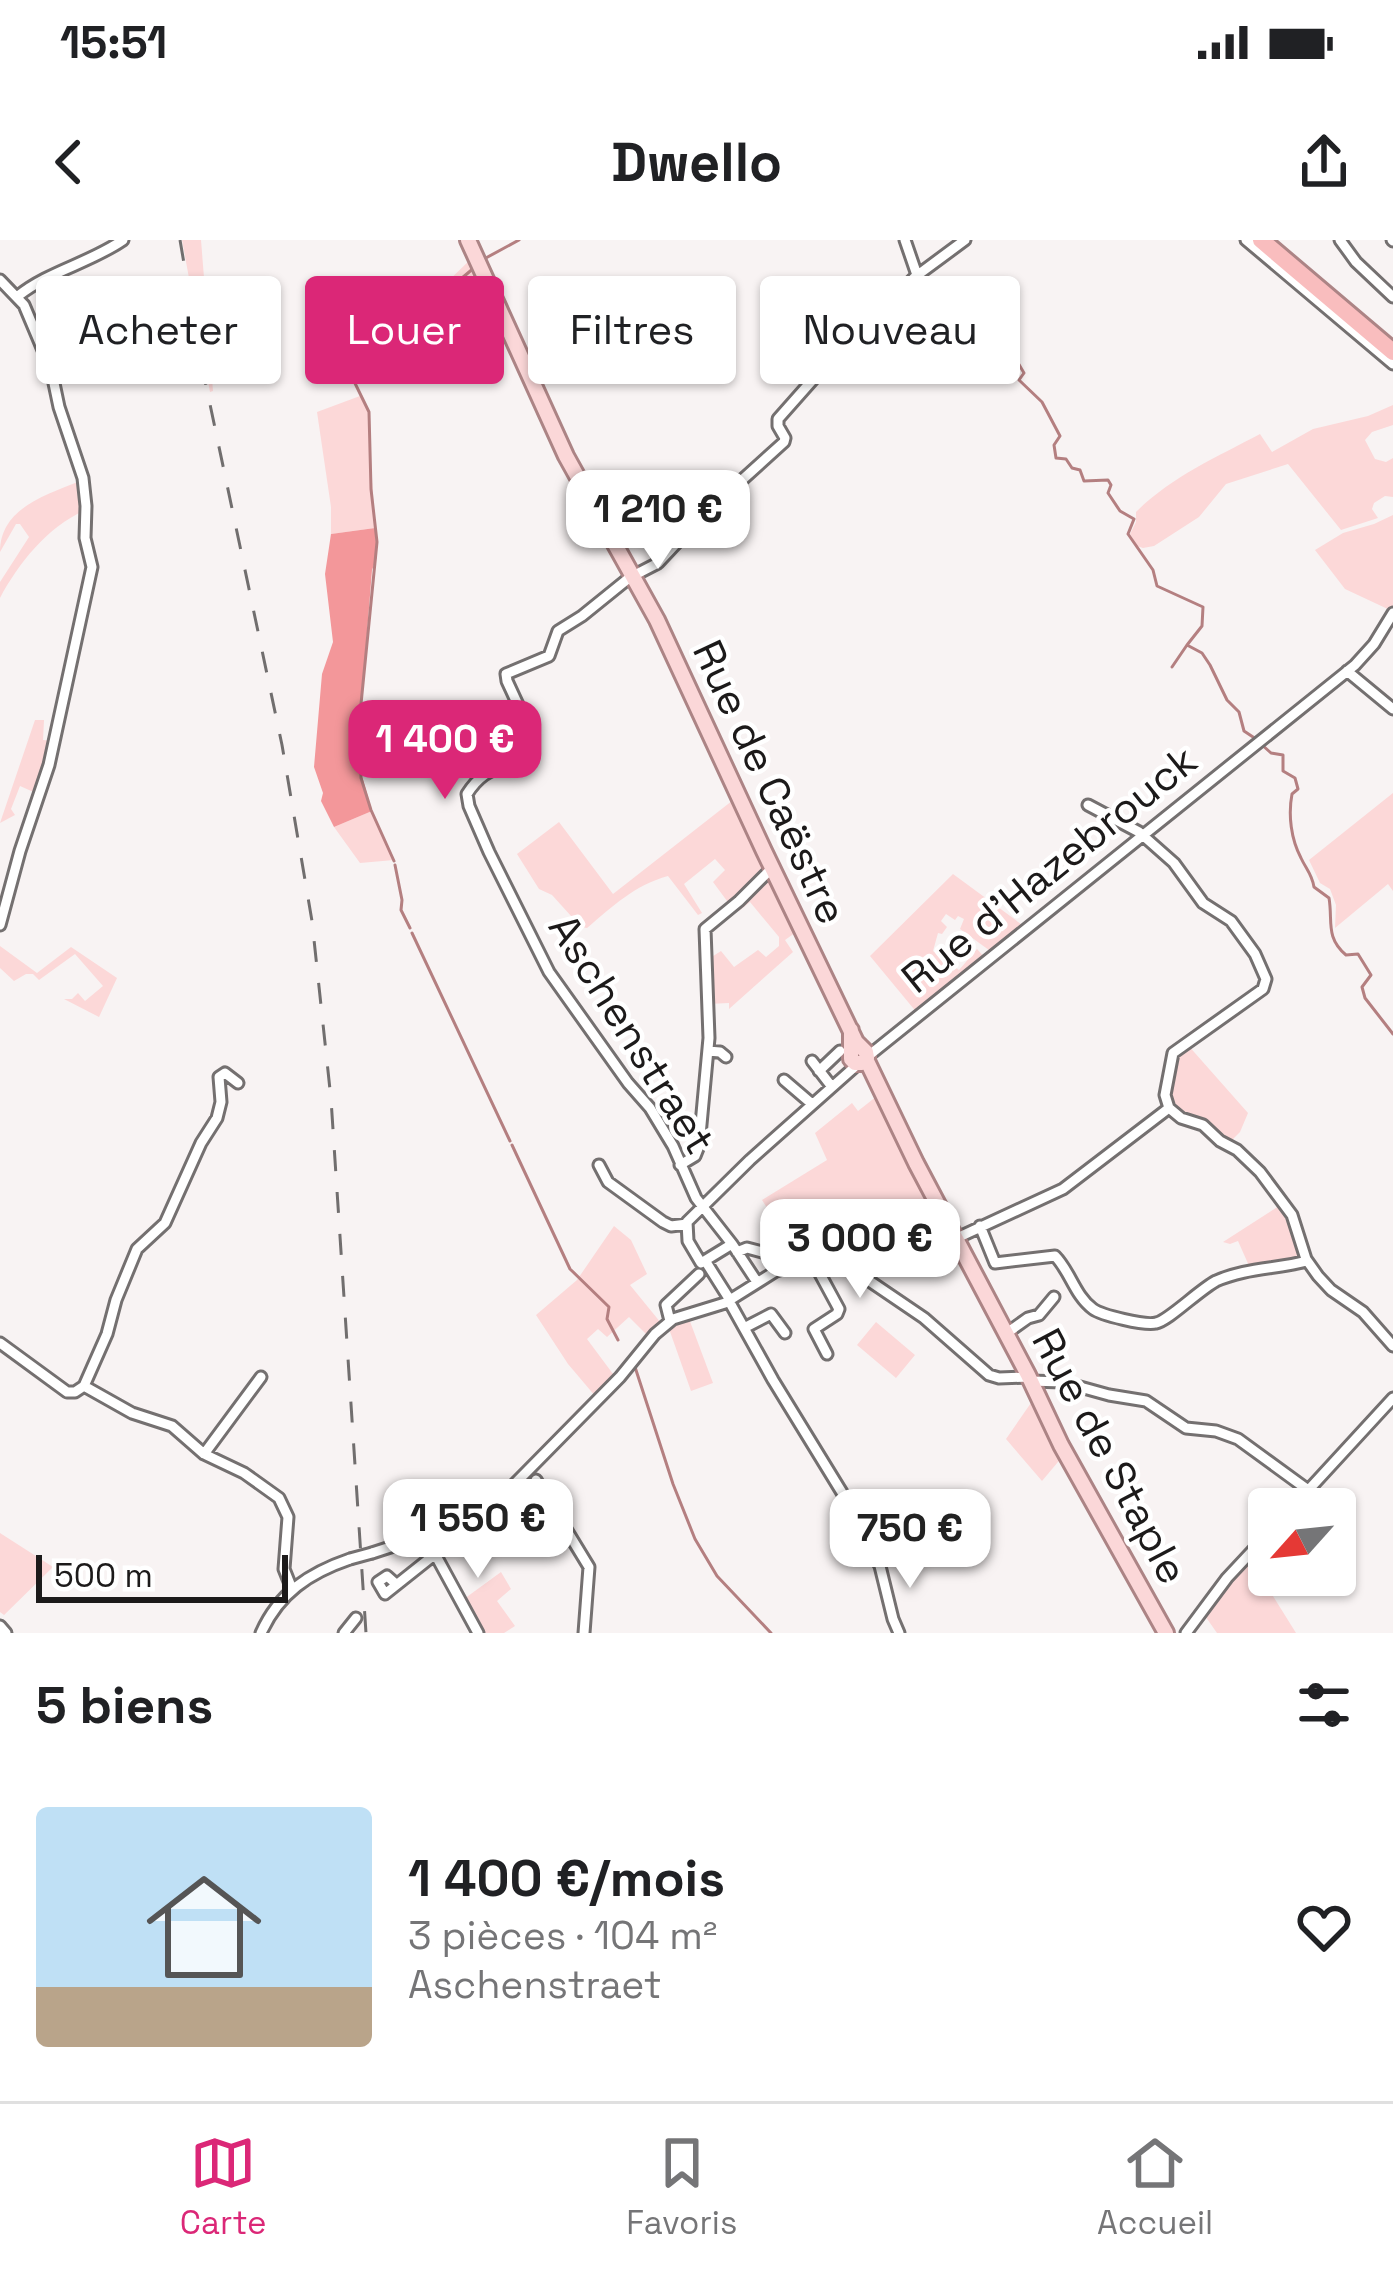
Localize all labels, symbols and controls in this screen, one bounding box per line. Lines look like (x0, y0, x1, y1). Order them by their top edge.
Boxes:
text: 15:51 (60, 14, 167, 71)
text: Dwello (611, 128, 782, 197)
icon: back (36, 129, 102, 195)
icon: share (1291, 129, 1357, 195)
chip: Acheter (36, 276, 281, 384)
chip: Louer (305, 276, 504, 384)
chip: Filtres (528, 276, 736, 384)
chip: Nouveau (760, 276, 1020, 384)
pin: 1 210 € (547, 470, 769, 572)
text: 1 210 € (593, 484, 723, 533)
street label: Rue de Caëstre (681, 632, 859, 932)
pin: 1 400 € (334, 700, 556, 802)
text: 1 400 € (375, 714, 515, 763)
street label: Rue d'Hazebrouck (891, 734, 1207, 1004)
street label: Aschenstraet (537, 904, 727, 1164)
pin: 3 000 € (749, 1199, 971, 1301)
text: 3 000 € (787, 1213, 933, 1262)
street label: Rue de Staple (1020, 1319, 1200, 1593)
pin: 1 550 € (367, 1479, 589, 1581)
north arrow (1248, 1488, 1356, 1596)
map controls (1248, 1488, 1356, 1596)
pin: 750 € (826, 1489, 994, 1591)
text: 1 550 € (410, 1493, 546, 1542)
text: 750 € (857, 1503, 963, 1552)
scale bar (36, 1549, 288, 1602)
text: 500 m (54, 1555, 153, 1597)
icon: filters (1291, 1672, 1357, 1738)
text: 5 biens (36, 1673, 213, 1738)
text: 1 400 €/mois (408, 1846, 725, 1911)
icon: home (132, 1855, 276, 1999)
icon: heart (1291, 1894, 1357, 1960)
text: 3 pièces · 104 m² (408, 1911, 717, 1960)
text: Aschenstraet (408, 1960, 662, 2009)
tab: Carte (180, 2130, 267, 2244)
tab: Favoris (626, 2130, 737, 2244)
tab: Accueil (1097, 2130, 1213, 2244)

